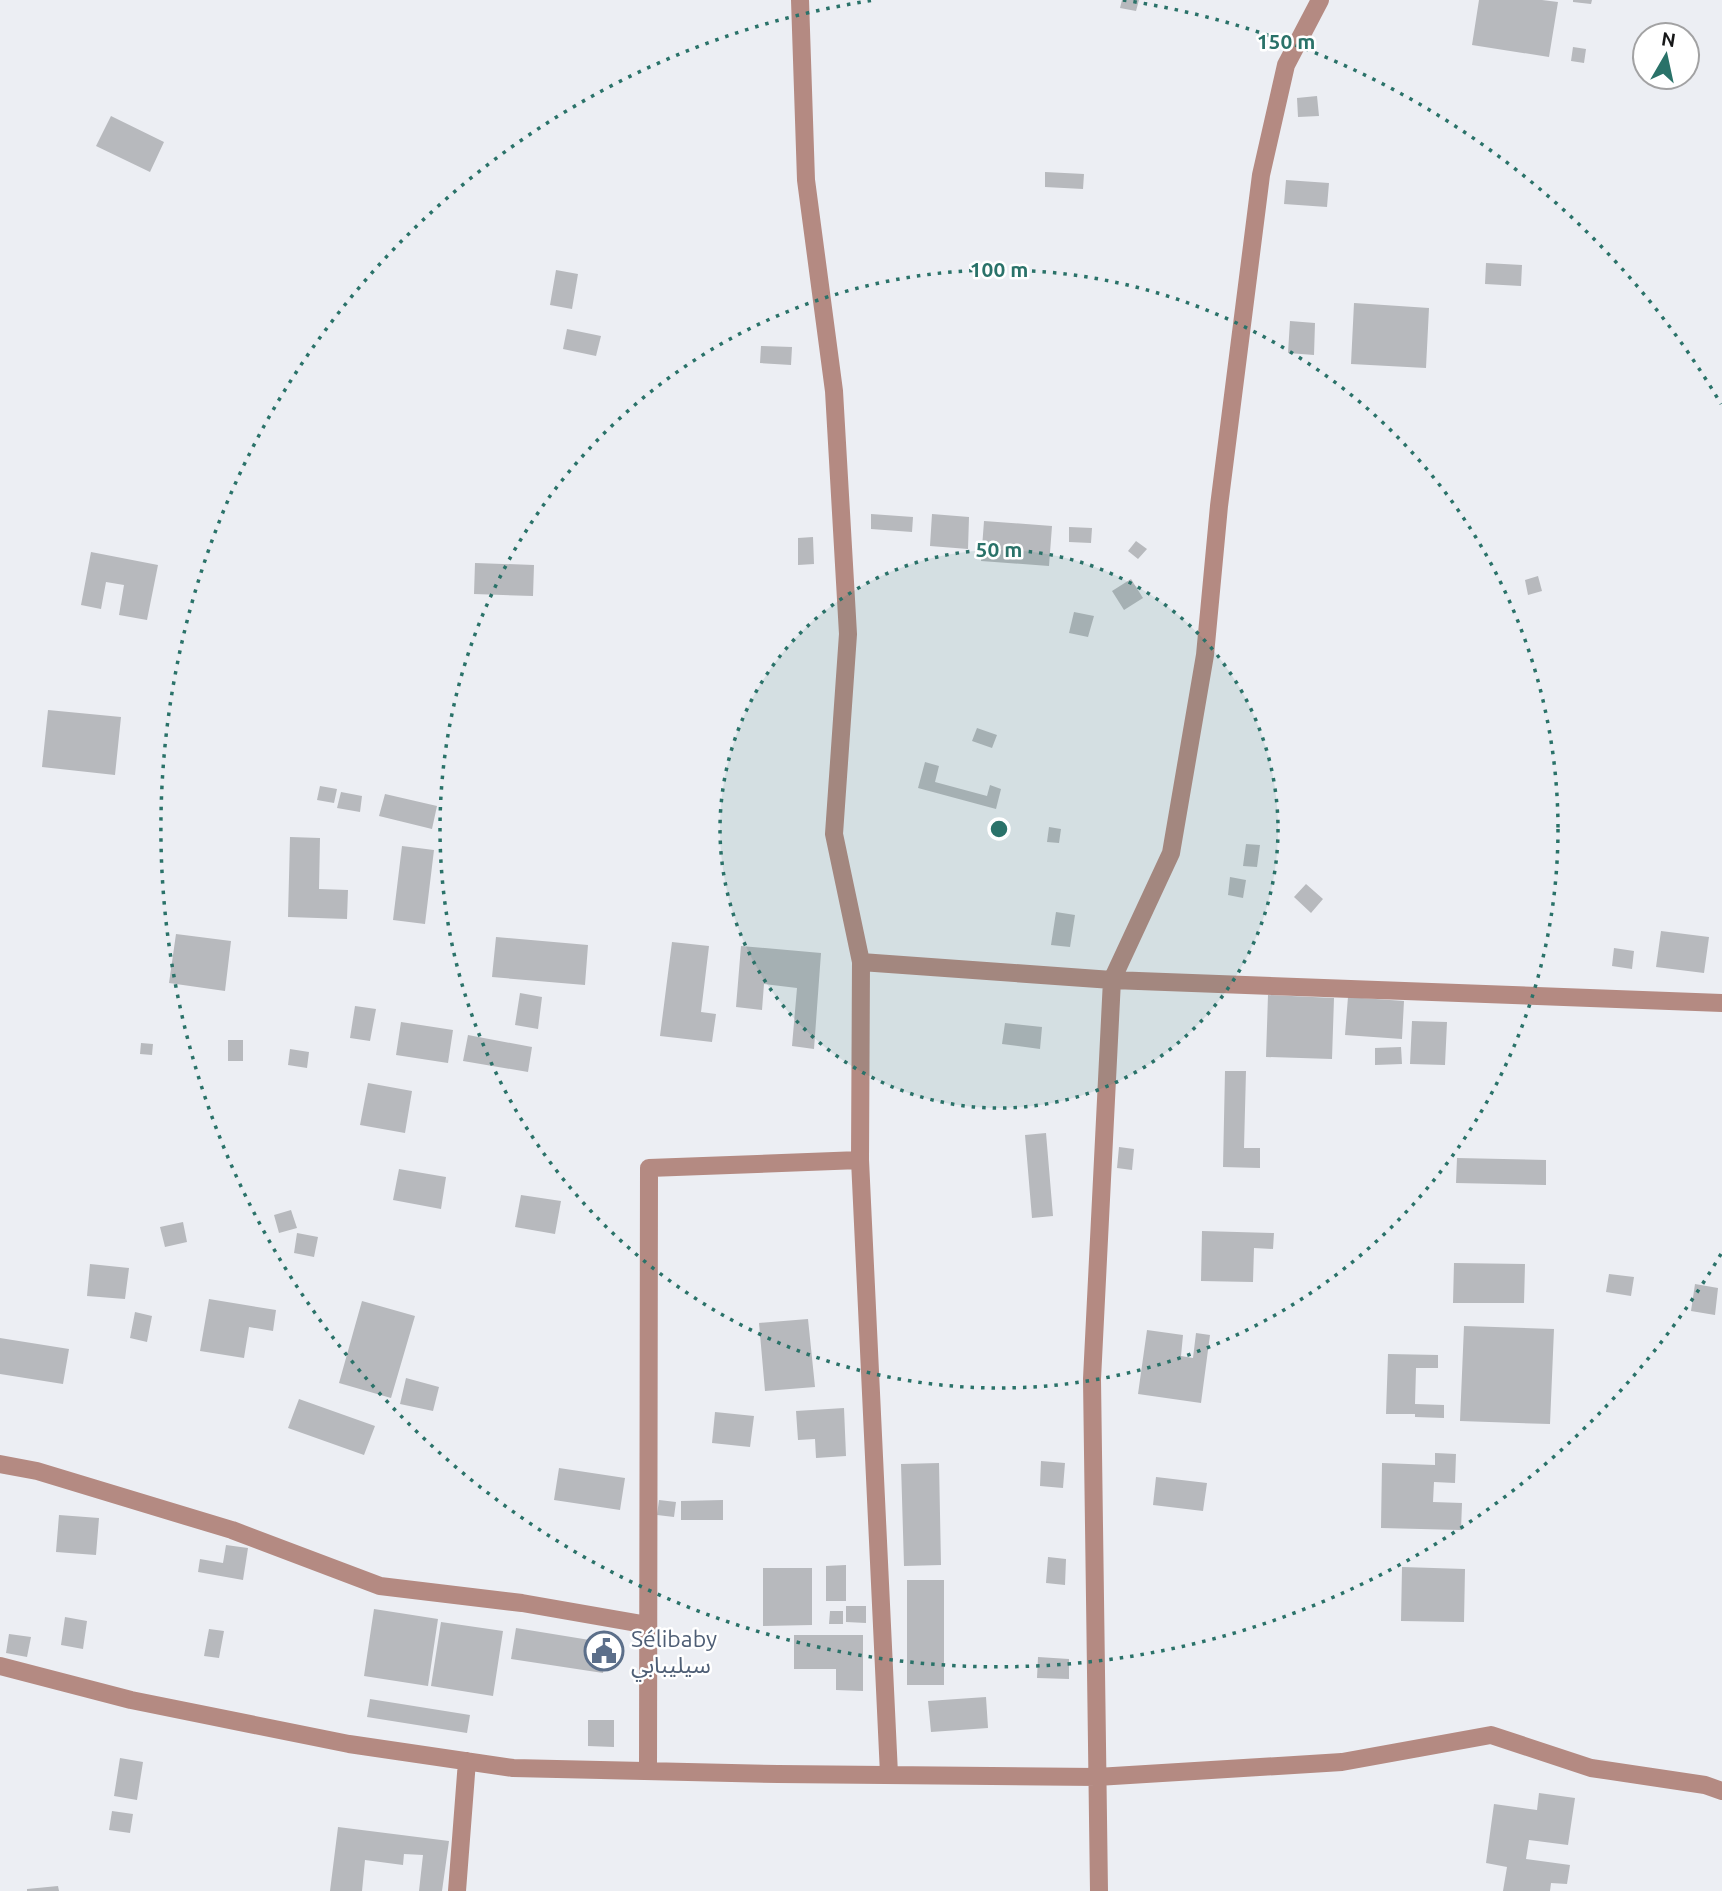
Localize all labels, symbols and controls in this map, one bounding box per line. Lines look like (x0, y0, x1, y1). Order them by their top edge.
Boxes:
north arrow (1631, 21, 1701, 91)
text: N (1660, 27, 1677, 51)
text: 150 m (1257, 29, 1315, 53)
text: 100 m (970, 257, 1028, 281)
text: 50 m (976, 537, 1022, 561)
centre of rings (987, 817, 1011, 841)
place label: Sélibaby سيليبابي (631, 1626, 717, 1682)
public building icon: Sélibaby سيليبابي (583, 1630, 625, 1672)

